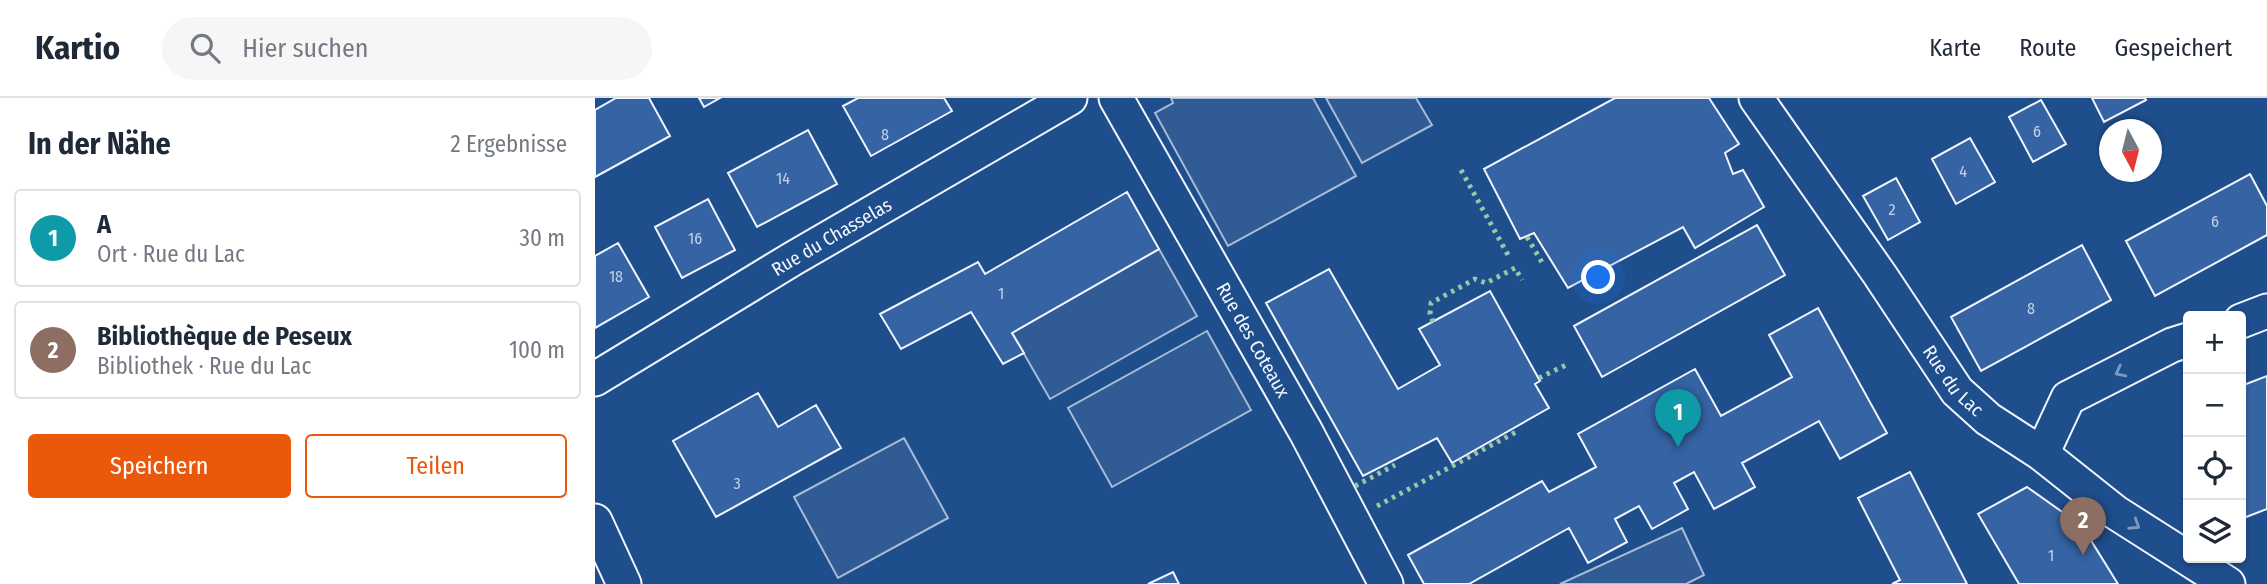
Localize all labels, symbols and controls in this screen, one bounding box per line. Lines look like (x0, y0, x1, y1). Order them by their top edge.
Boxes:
search box (162, 17, 652, 80)
text: Kartio (35, 28, 120, 68)
icon: search (186, 29, 224, 67)
text: Hier suchen (242, 33, 369, 64)
text: Karte (1929, 34, 1981, 62)
text: Route (2019, 34, 2076, 62)
text: Gespeichert (2114, 34, 2232, 62)
north arrow (2099, 119, 2162, 182)
house number: 6 (2033, 122, 2041, 141)
house number: 8 (881, 125, 889, 144)
text: In der Nähe (28, 126, 171, 162)
text: 2 Ergebnisse (450, 130, 567, 158)
house number: 4 (1959, 162, 1967, 181)
house number: 14 (776, 169, 790, 188)
street label: Rue du Chasselas (767, 193, 896, 281)
house number: 2 (1888, 200, 1896, 219)
text: A (97, 209, 111, 240)
house number: 6 (2211, 212, 2219, 231)
text: 1 (48, 224, 58, 252)
text: 30 m (520, 224, 565, 252)
house number: 16 (688, 229, 702, 248)
text: Ort · Rue du Lac (97, 240, 245, 268)
your location (1581, 260, 1615, 294)
house number: 18 (609, 267, 623, 286)
street label: Rue des Coteaux (1212, 278, 1296, 402)
house number: 1 (998, 284, 1004, 303)
house number: 8 (2027, 299, 2035, 318)
map controls (2183, 311, 2246, 563)
button: + (2183, 311, 2246, 374)
text: Bibliothèque de Peseux (97, 321, 352, 352)
text: 2 (48, 336, 58, 364)
text: 100 m (509, 336, 565, 364)
street label: Rue du Lac (1918, 341, 1988, 421)
text: Bibliothek · Rue du Lac (97, 352, 311, 380)
one-way arrow (2115, 363, 2127, 377)
button: − (2183, 374, 2246, 437)
pin: 1 (1655, 389, 1701, 447)
button: Speichern (28, 434, 291, 498)
button: Teilen (305, 434, 567, 498)
button: locate (2183, 437, 2246, 500)
house number: 3 (733, 474, 741, 493)
pin: 2 (2060, 497, 2106, 555)
button: layers (2183, 500, 2246, 563)
one-way arrow (2128, 516, 2141, 529)
house number: 1 (2048, 546, 2054, 565)

